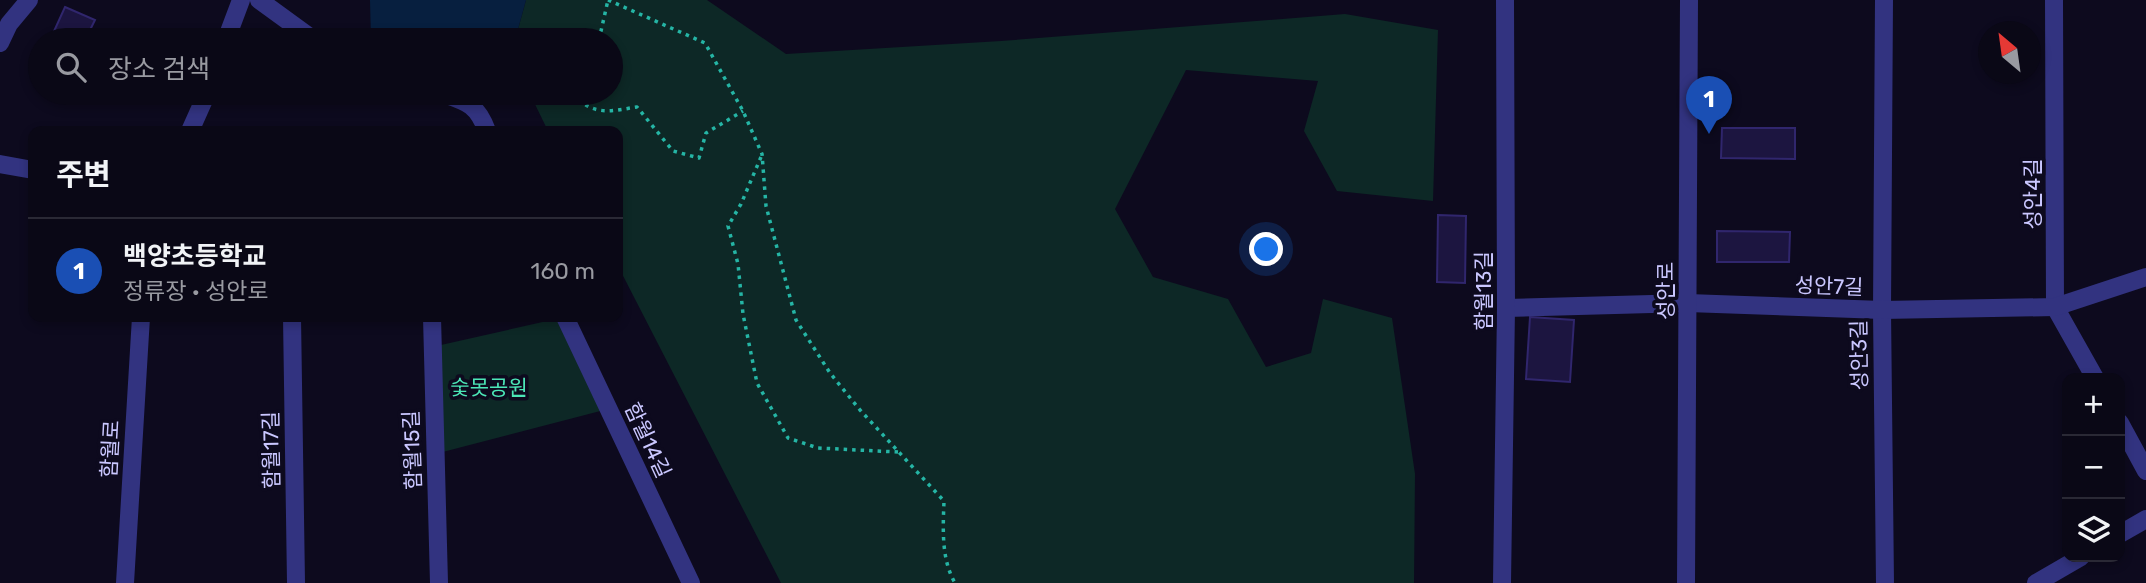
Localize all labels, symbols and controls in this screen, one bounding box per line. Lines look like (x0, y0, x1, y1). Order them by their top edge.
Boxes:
north arrow (1978, 21, 2041, 84)
search box (28, 28, 623, 105)
icon: search (52, 48, 90, 86)
text: 장소 검색 (108, 54, 210, 85)
pin: 1 (1686, 76, 1732, 134)
text: 주변 (56, 157, 111, 193)
street label: 성안4길 (2020, 158, 2045, 230)
your location (1249, 232, 1283, 266)
text: 백양초등학교 (123, 241, 267, 272)
street label: 함월13길 (1471, 251, 1496, 331)
text: 1 (73, 257, 85, 285)
text: 160 m (531, 257, 595, 285)
street label: 성안로 (1653, 262, 1678, 320)
street label: 성안7길 (1794, 272, 1864, 300)
text: 정류장 · 성안로 (123, 277, 269, 305)
street label: 성안3길 (1846, 319, 1872, 391)
map controls (2062, 373, 2125, 562)
button: + (2062, 373, 2125, 436)
park label: 숯못공원 (450, 375, 528, 400)
street label: 함월14길 (620, 398, 676, 482)
street label: 함월15길 (398, 410, 426, 490)
street label: 함월17길 (258, 411, 284, 489)
street label: 함월로 (96, 419, 124, 479)
button: − (2062, 436, 2125, 499)
button: layers (2062, 499, 2125, 562)

